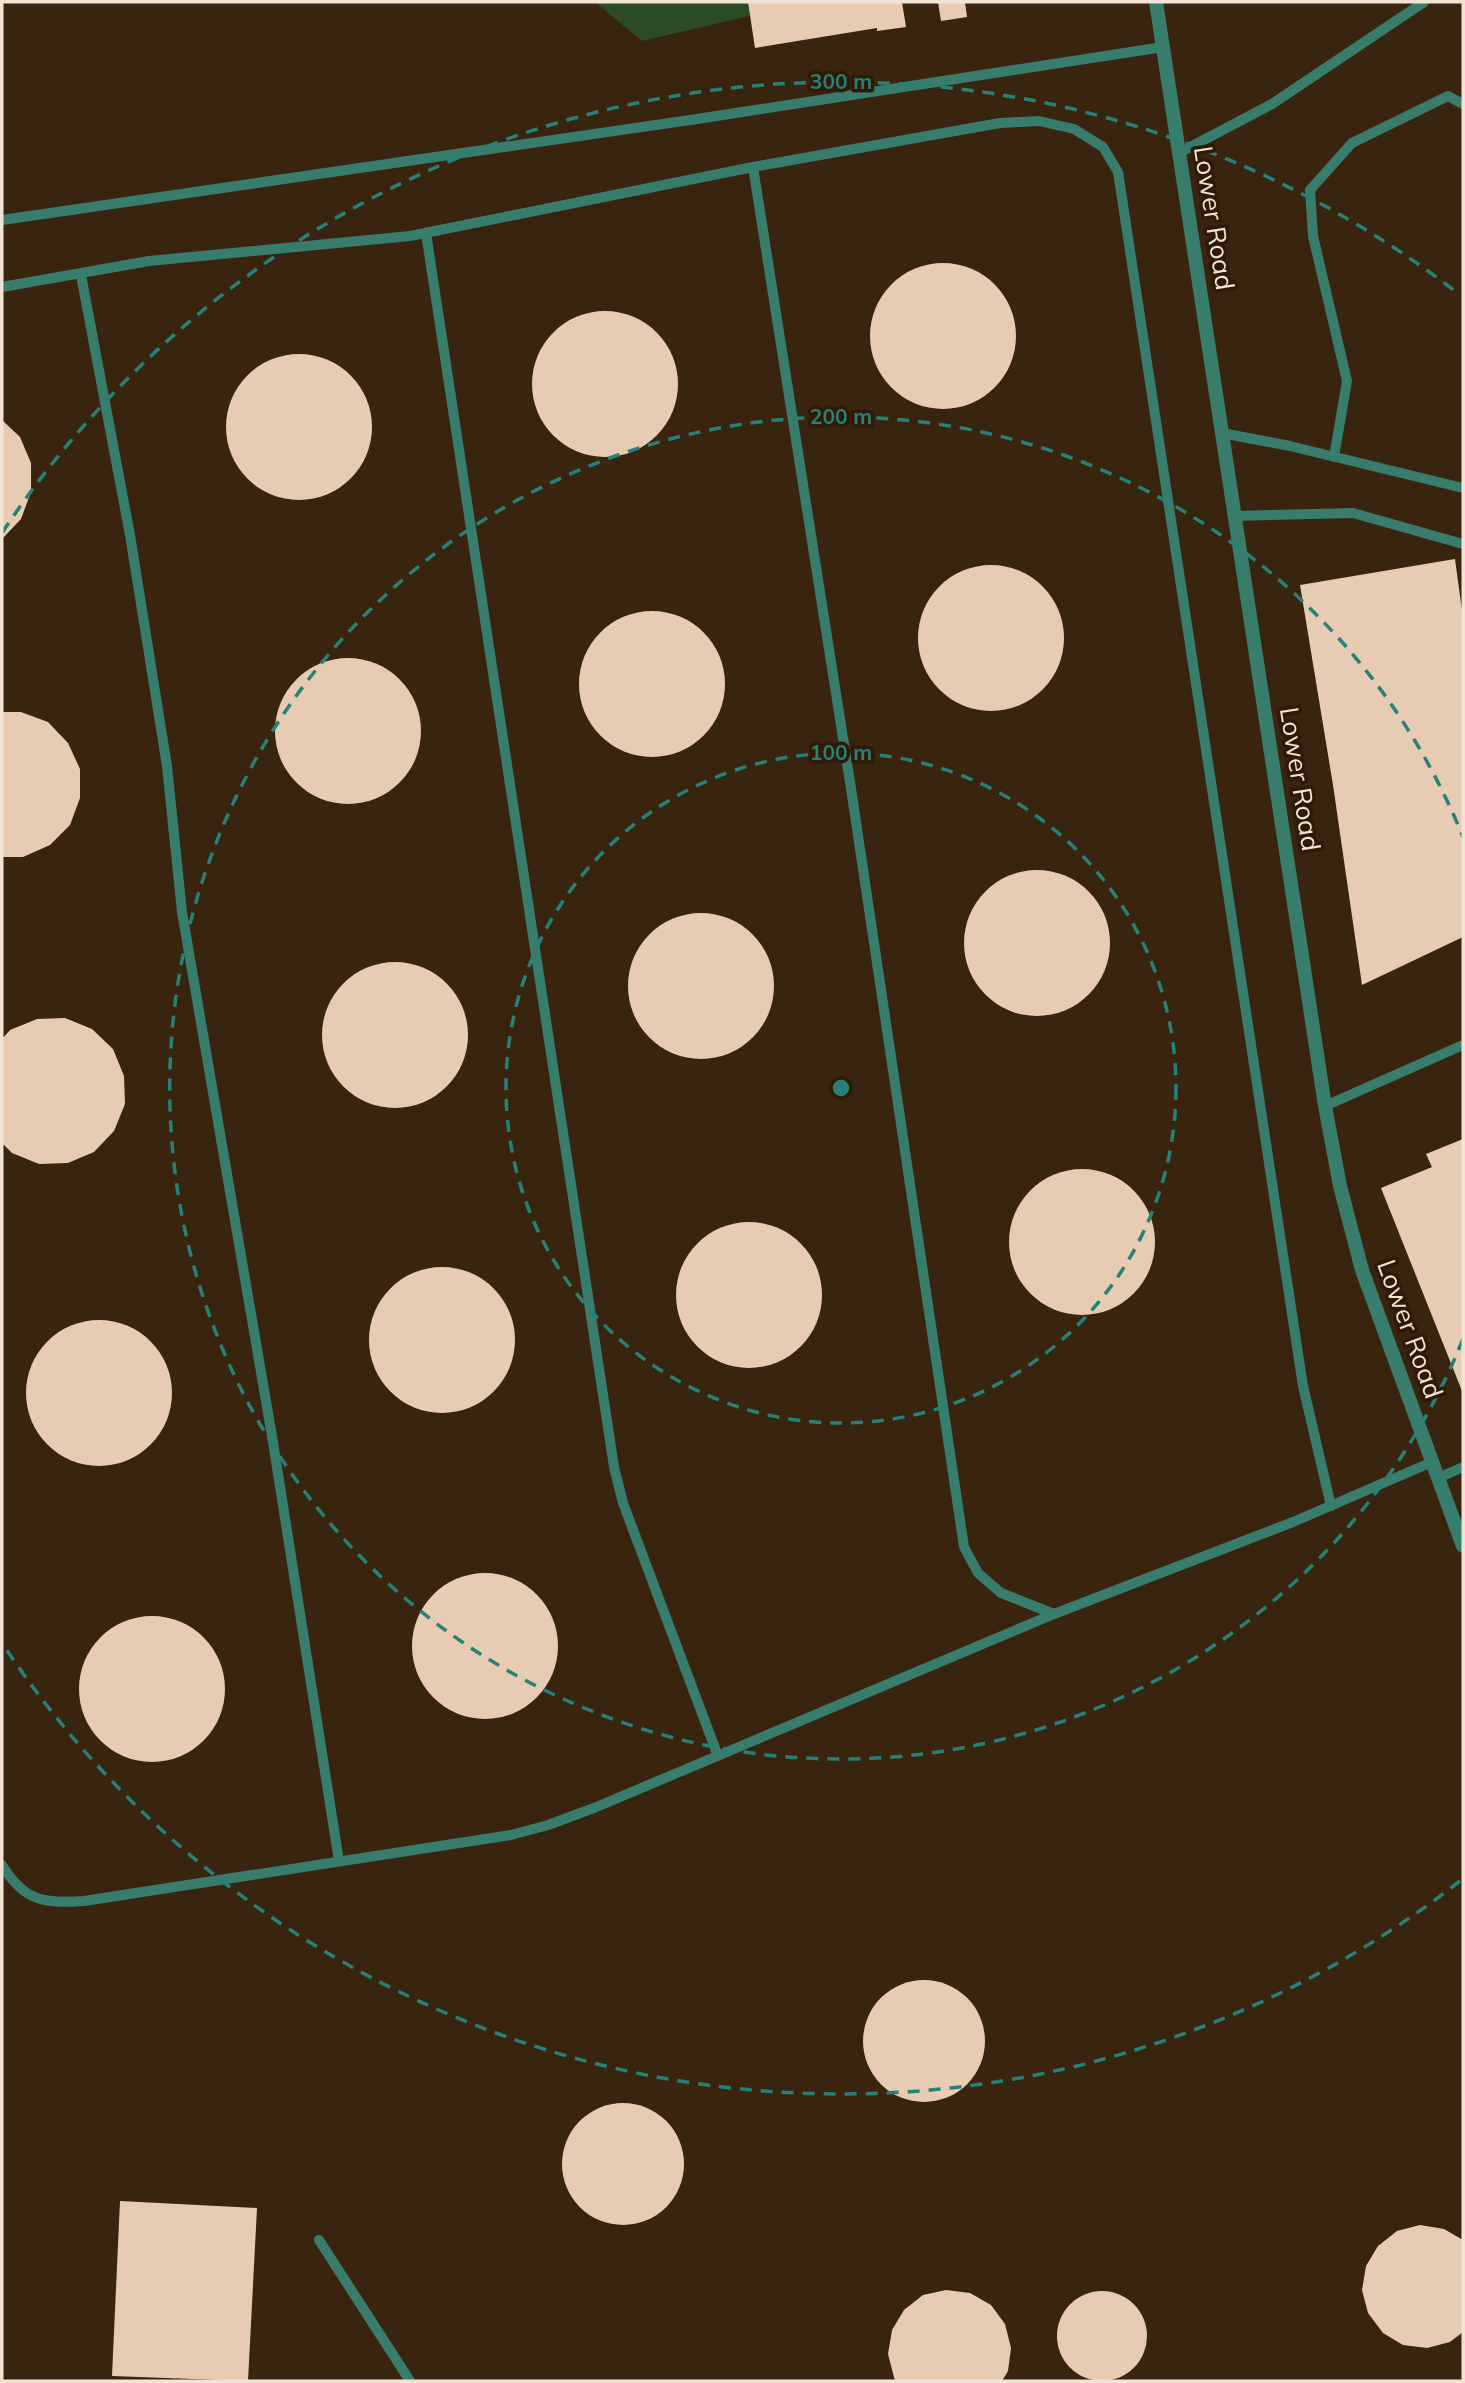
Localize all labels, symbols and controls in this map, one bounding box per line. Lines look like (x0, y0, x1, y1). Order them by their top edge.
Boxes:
text: 300 m (810, 68, 872, 94)
street label: Lower Road (1187, 144, 1242, 292)
text: 200 m (810, 403, 872, 429)
street label: Lower Road (1273, 705, 1328, 853)
text: 100 m (810, 739, 872, 765)
centre of rings (829, 1076, 853, 1100)
street label: Lower Road (1370, 1255, 1451, 1403)

